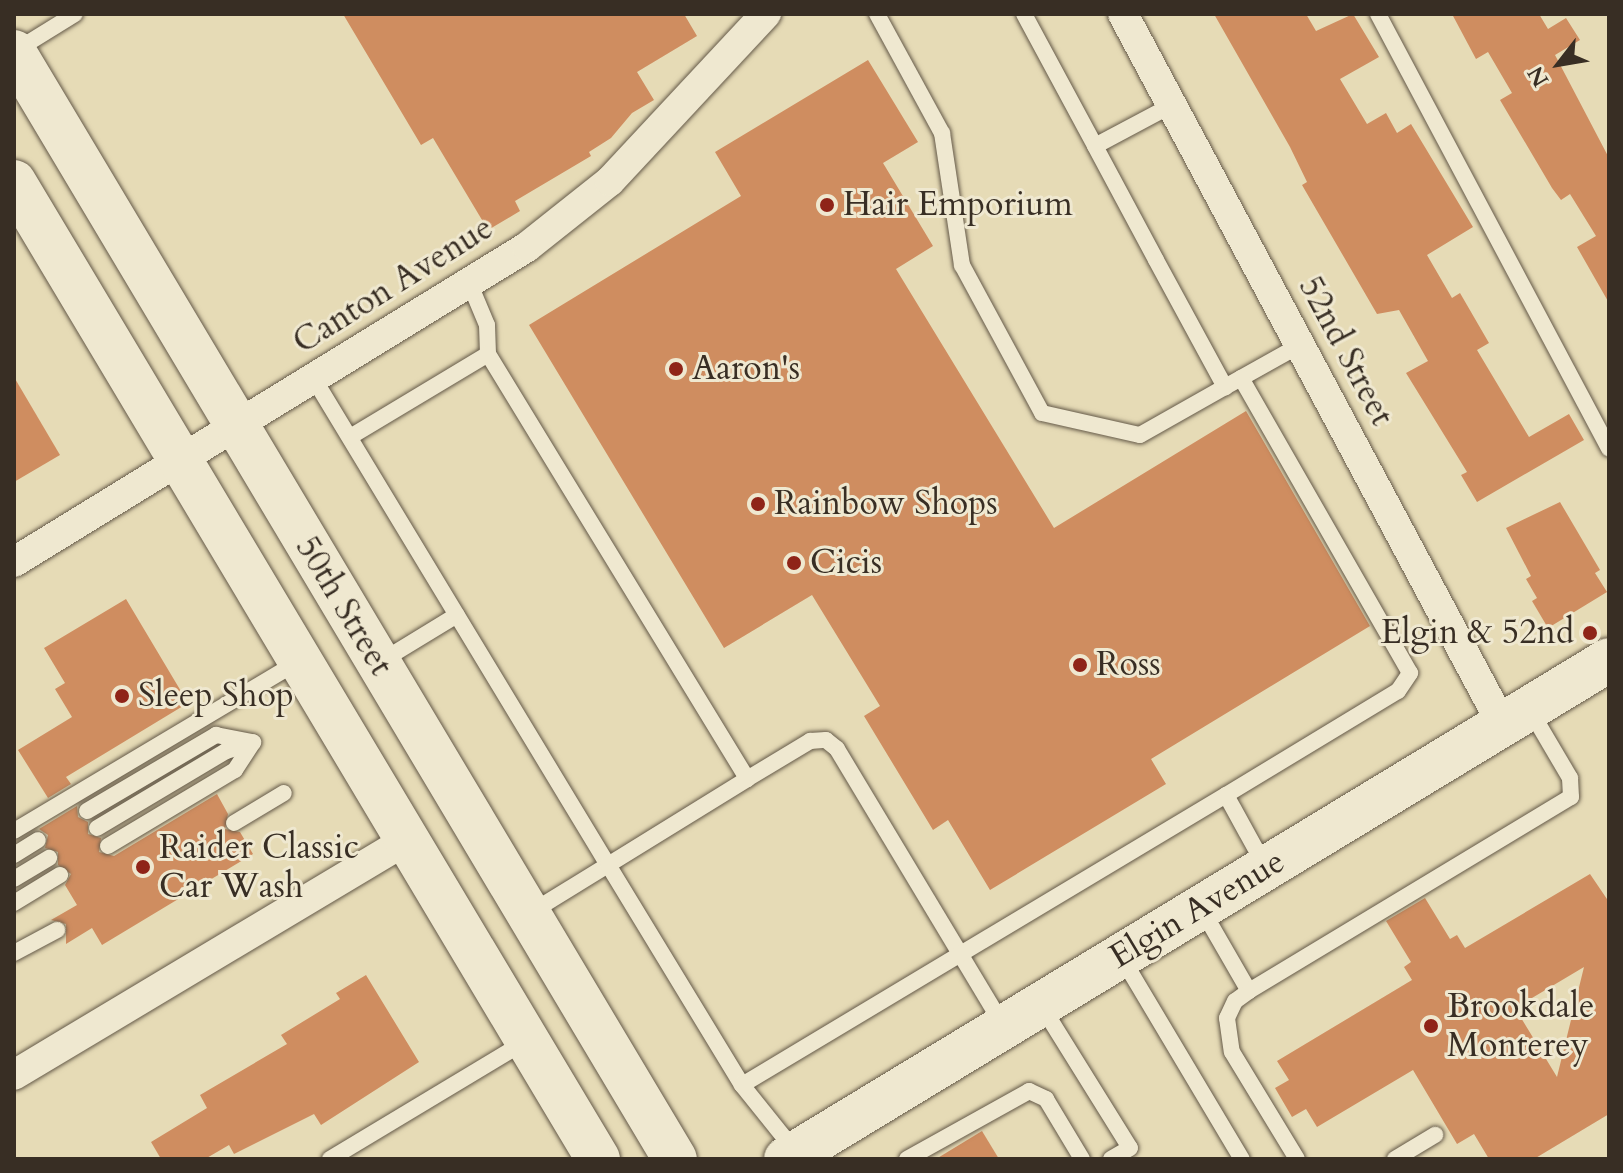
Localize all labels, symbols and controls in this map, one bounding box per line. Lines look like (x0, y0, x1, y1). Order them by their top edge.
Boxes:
north arrow (1519, 24, 1599, 104)
text: N (1521, 60, 1556, 92)
place label: Hair Emporium (843, 185, 1073, 225)
marker: Hair Emporium (818, 196, 836, 214)
street label: Canton Avenue (286, 207, 500, 363)
street label: 52nd Street (1290, 269, 1402, 433)
place label: Aaron's (692, 349, 800, 389)
marker: Aaron's (667, 360, 685, 378)
place label: Rainbow Shops (774, 484, 998, 524)
marker: Rainbow Shops (749, 495, 767, 513)
street label: 50th Street (287, 529, 401, 683)
place label: Cicis (810, 543, 882, 583)
marker: Cicis (785, 554, 803, 572)
place label: Elgin & 52nd (1381, 613, 1574, 653)
marker: Elgin & 52nd (1581, 624, 1599, 642)
place label: Ross (1096, 645, 1161, 685)
marker: Ross (1071, 656, 1089, 674)
place label: Sleep Shop (138, 676, 294, 716)
marker: Sleep Shop (113, 687, 131, 705)
place label: Raider Classic Car Wash (159, 827, 359, 906)
street label: Elgin Avenue (1102, 841, 1292, 977)
marker: Raider Classic Car Wash (134, 858, 152, 876)
place label: Brookdale Monterey (1447, 986, 1594, 1066)
marker: Brookdale Monterey (1422, 1017, 1440, 1035)

